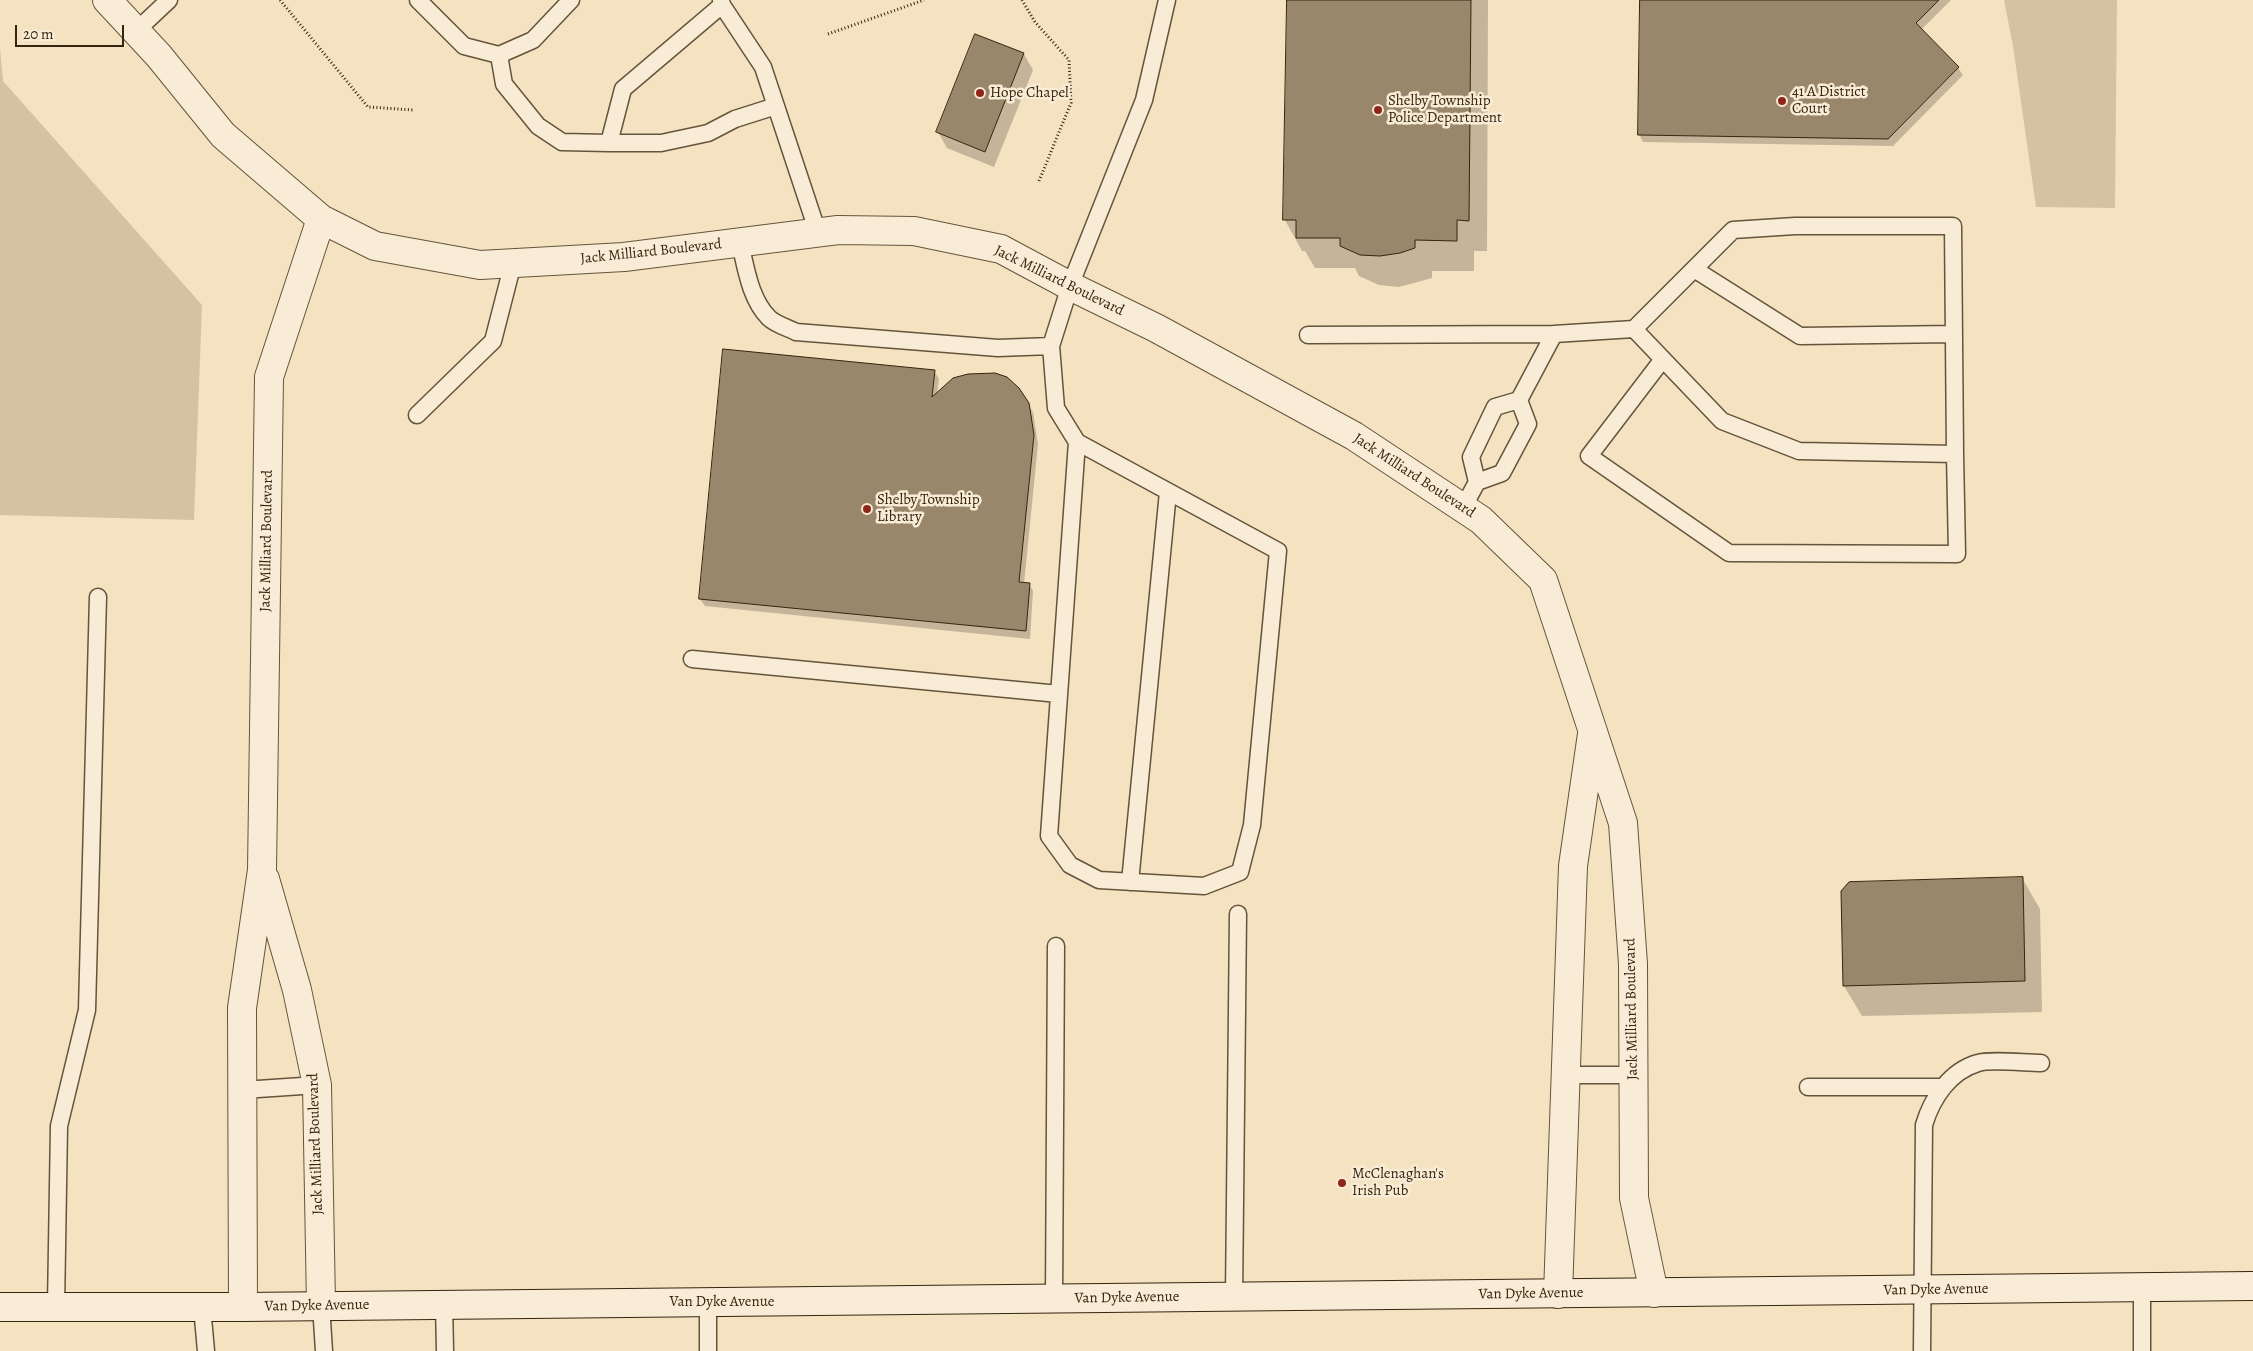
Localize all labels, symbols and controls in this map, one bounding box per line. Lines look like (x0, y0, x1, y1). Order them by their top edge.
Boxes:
scale bar (18, 15, 126, 47)
text: 20 m (23, 24, 54, 44)
place label: 41 A District Court (1792, 83, 1866, 118)
place label: Hope Chapel (990, 84, 1069, 102)
marker: Hope Chapel (974, 87, 986, 99)
place label: Shelby Township Police Department (1388, 92, 1502, 127)
marker: 41 A District Court (1776, 95, 1788, 107)
marker: Shelby Township Police Department (1372, 104, 1384, 116)
street label: Jack Milliard Boulevard (579, 236, 723, 268)
street label: Jack Milliard Boulevard (991, 242, 1127, 320)
street label: Jack Milliard Boulevard (1350, 430, 1478, 522)
street label: Jack Milliard Boulevard (257, 470, 277, 612)
place label: Shelby Township Library (877, 491, 980, 526)
marker: Shelby Township Library (861, 503, 873, 515)
street label: Jack Milliard Boulevard (1622, 938, 1642, 1080)
street label: Jack Milliard Boulevard (305, 1073, 327, 1215)
place label: McClenaghan's Irish Pub (1352, 1165, 1444, 1200)
marker: McClenaghan's Irish Pub (1336, 1177, 1348, 1189)
street label: Van Dyke Avenue (1883, 1280, 1989, 1300)
street label: Van Dyke Avenue (1478, 1284, 1584, 1304)
street label: Van Dyke Avenue (1074, 1288, 1180, 1308)
street label: Van Dyke Avenue (669, 1293, 775, 1311)
street label: Van Dyke Avenue (264, 1296, 370, 1316)

